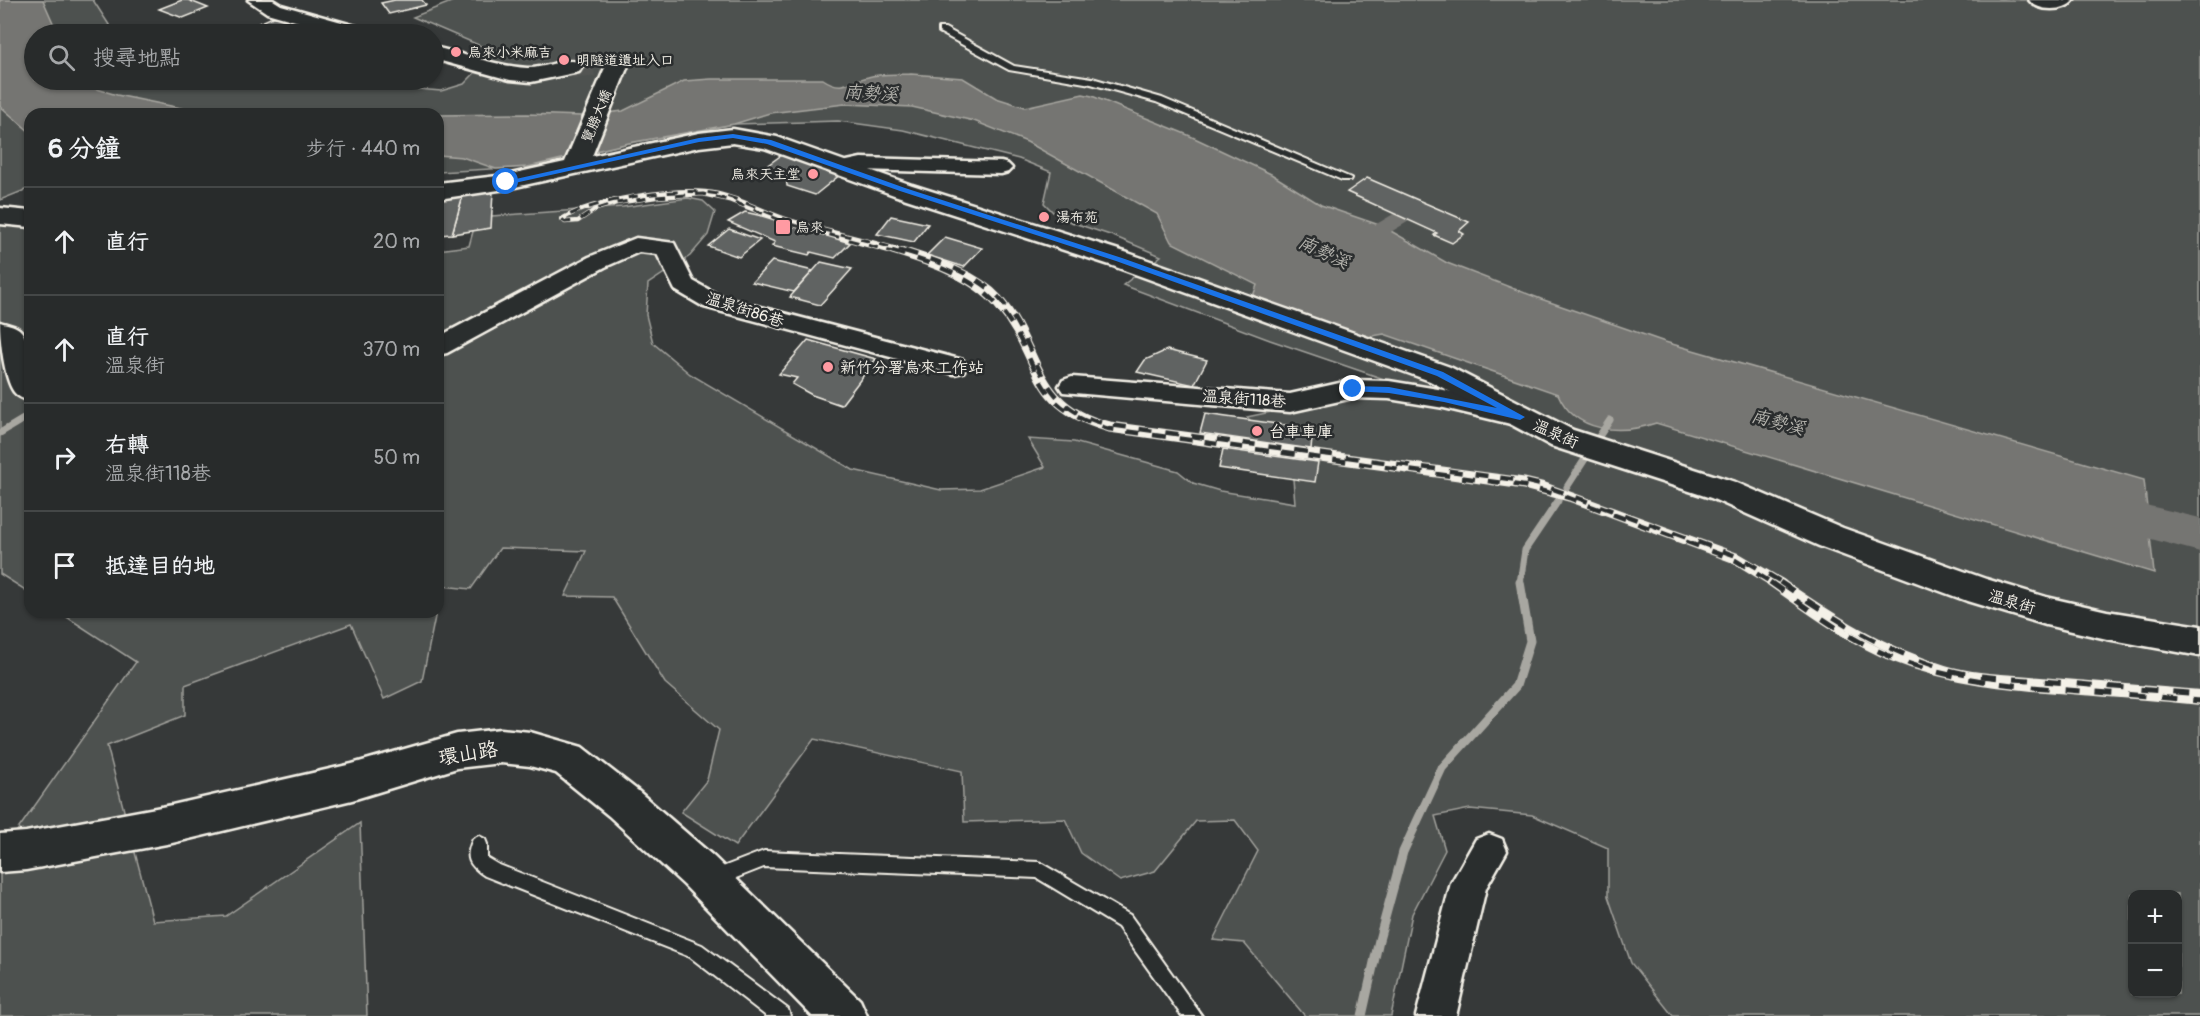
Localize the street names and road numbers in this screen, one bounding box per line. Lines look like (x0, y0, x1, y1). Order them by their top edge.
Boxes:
street label: 覽勝大橋 (578, 87, 615, 145)
street label: 溫泉街86巷 (703, 288, 786, 332)
street label: 溫泉街118巷 (1201, 386, 1287, 412)
street label: 溫泉街 (1530, 415, 1582, 453)
street label: 溫泉街 (1986, 585, 2038, 619)
street label: 環山路 (436, 736, 501, 771)

